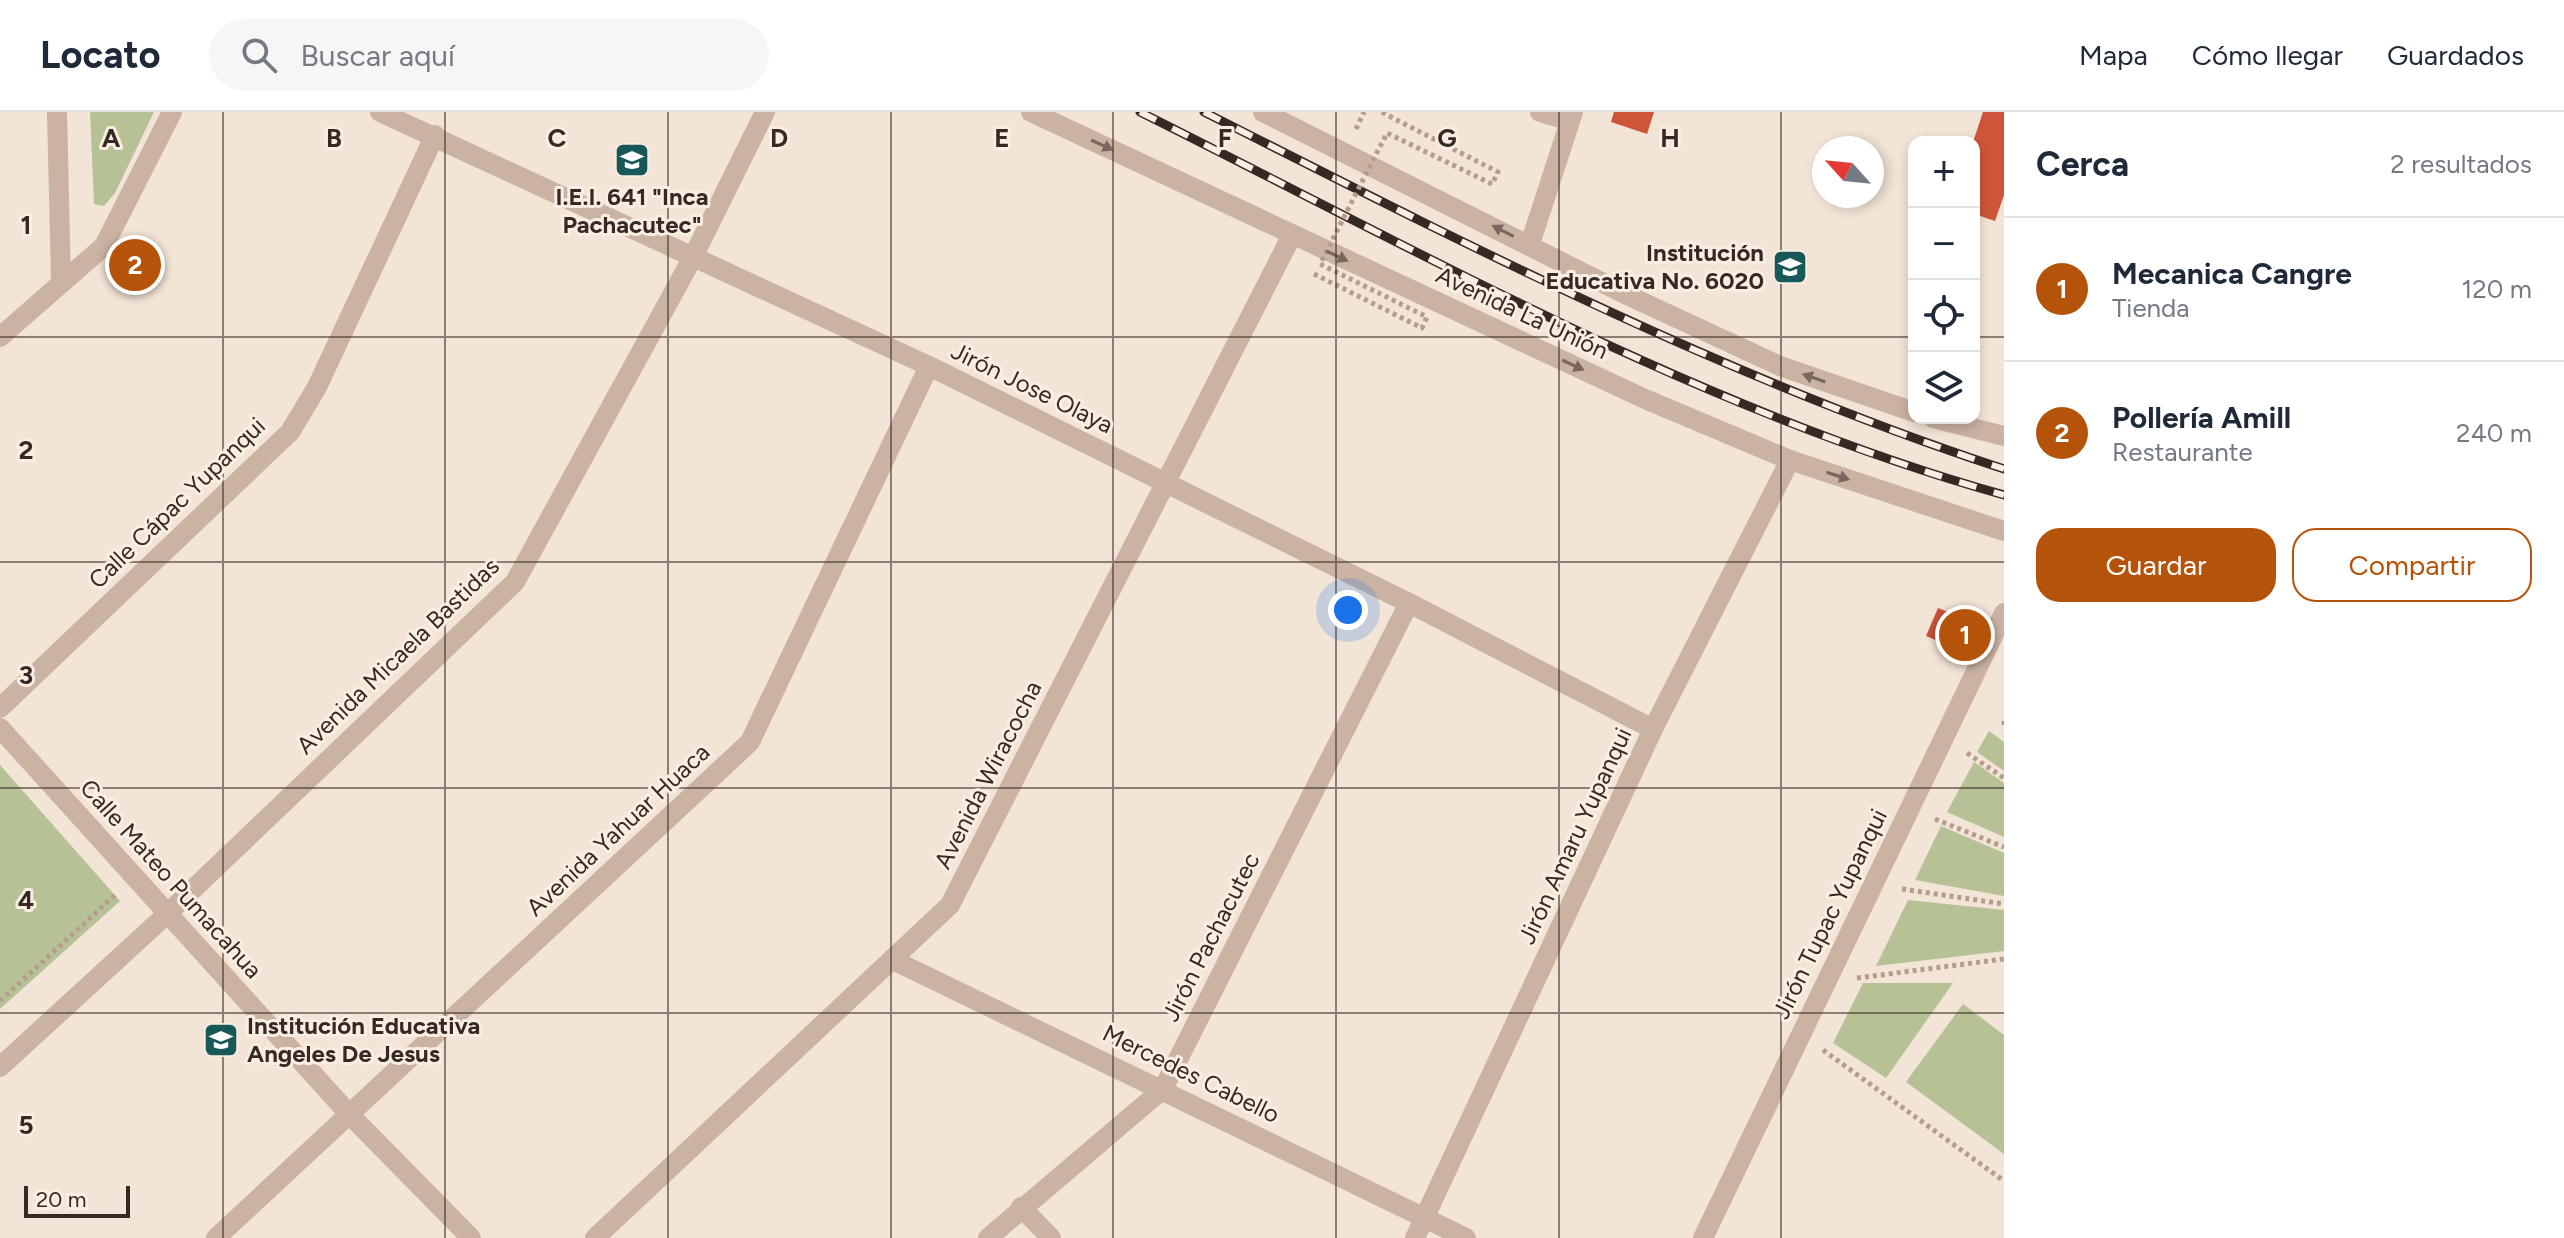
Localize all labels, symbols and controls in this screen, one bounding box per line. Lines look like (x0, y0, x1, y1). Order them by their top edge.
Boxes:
search box (209, 19, 769, 91)
text: Locato (40, 32, 161, 78)
icon: search (237, 33, 281, 77)
text: Buscar aquí (301, 37, 455, 74)
text: Mapa (2079, 38, 2148, 72)
text: Cómo llegar (2192, 38, 2343, 72)
text: Guardados (2387, 38, 2524, 72)
text: A (102, 122, 121, 154)
text: B (326, 122, 342, 154)
text: C (548, 122, 567, 154)
text: D (770, 122, 788, 154)
text: E (994, 122, 1010, 154)
text: F (1218, 122, 1232, 154)
text: G (1437, 122, 1457, 154)
text: H (1660, 122, 1680, 154)
north arrow (1812, 136, 1884, 208)
map controls (1908, 136, 1980, 424)
button: + (1908, 136, 1980, 208)
one-way arrow (1090, 138, 1113, 152)
school or university icon: I.E.I. 641 "Inca Pachacutec" (613, 141, 651, 179)
text: Cerca (2036, 144, 2129, 185)
text: 2 resultados (2390, 148, 2532, 180)
place label: I.E.I. 641 "Inca Pachacutec" (556, 182, 708, 239)
button: − (1908, 208, 1980, 280)
text: 1 (21, 209, 31, 241)
one-way arrow (1491, 224, 1514, 237)
pin: 2 (109, 235, 161, 295)
place label: Institución Educativa No. 6020 (1546, 238, 1764, 295)
school or university icon: Institución Educativa No. 6020 (1771, 248, 1809, 286)
one-way arrow (1325, 249, 1348, 263)
text: Mecanica Cangre (2112, 255, 2352, 292)
street label: Avenida La Unión (1432, 260, 1613, 365)
text: 1 (2057, 273, 2067, 305)
text: 120 m (2462, 273, 2532, 305)
button: locate (1908, 280, 1980, 352)
text: Tienda (2112, 292, 2190, 324)
street label: Jirón Jose Olaya (947, 336, 1118, 439)
button: layers (1908, 352, 1980, 424)
one-way arrow (1561, 358, 1584, 372)
one-way arrow (1801, 371, 1825, 383)
text: Pollería Amill (2112, 399, 2291, 436)
street label: Calle Cápac Yupanqui (82, 411, 271, 594)
text: 2 (2054, 417, 2070, 449)
text: 240 m (2456, 417, 2532, 449)
text: 2 (18, 434, 34, 466)
text: Restaurante (2112, 436, 2253, 468)
one-way arrow (1827, 470, 1851, 482)
button: Guardar (2036, 528, 2276, 602)
button: Compartir (2292, 528, 2532, 602)
street label: Avenida Micaela Bastidas (290, 551, 505, 760)
your location (1328, 590, 1368, 630)
pin: 1 (1939, 605, 1991, 665)
text: 3 (19, 659, 33, 691)
street label: Avenida Wiracocha (928, 676, 1047, 874)
street label: Jirón Amaru Yupanqui (1512, 723, 1637, 949)
street label: Avenida Yahuar Huaca (520, 737, 715, 922)
street label: Calle Mateo Pumacahua (74, 773, 268, 984)
street label: Jirón Tupac Yupanqui (1766, 804, 1893, 1023)
street label: Jirón Pachacutec (1156, 848, 1266, 1026)
text: 4 (18, 884, 34, 916)
place label: Institución Educativa Angeles De Jesus (247, 1011, 480, 1068)
street label: Mercedes Cabello (1098, 1018, 1284, 1129)
school or university icon: Institución Educativa Angeles De Jesus (202, 1021, 240, 1059)
text: 5 (18, 1109, 34, 1141)
scale bar (24, 1182, 130, 1218)
text: 20 m (36, 1186, 87, 1213)

